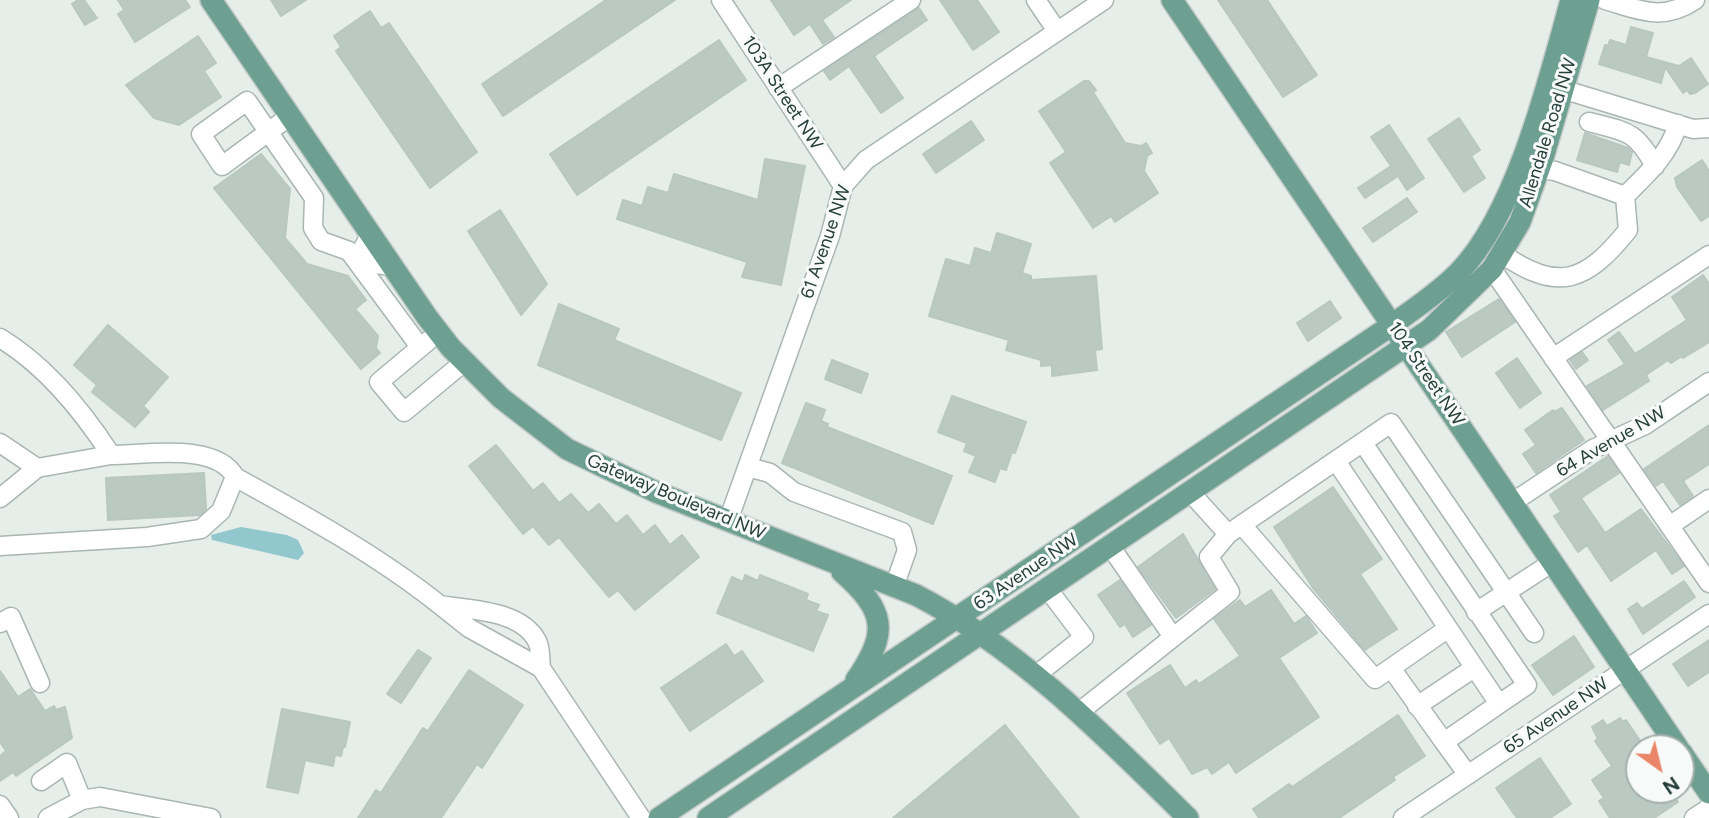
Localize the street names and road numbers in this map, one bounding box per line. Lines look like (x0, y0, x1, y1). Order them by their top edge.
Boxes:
street label: 103A Street NW (737, 32, 827, 154)
street label: Allendale Road NW (1515, 56, 1581, 210)
street label: 61 Avenue NW (796, 182, 856, 302)
street label: 104 Street NW (1383, 318, 1469, 430)
street label: 64 Avenue NW (1553, 402, 1669, 482)
street label: Gateway Boulevard NW (584, 450, 768, 544)
street label: 63 Avenue NW (970, 529, 1082, 615)
street label: 65 Avenue NW (1500, 673, 1612, 759)

